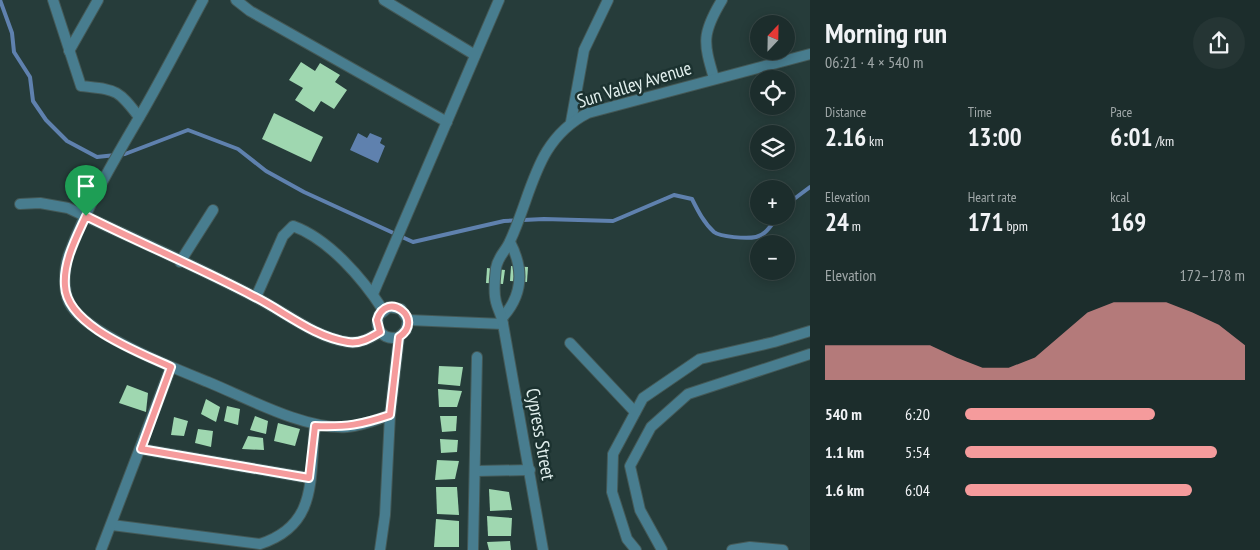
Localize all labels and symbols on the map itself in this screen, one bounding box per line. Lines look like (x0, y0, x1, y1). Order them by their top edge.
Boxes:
north arrow (750, 15, 795, 60)
street label: Sun Valley Avenue (574, 55, 694, 113)
pin (65, 165, 107, 216)
street label: Cypress Street (521, 386, 561, 482)

